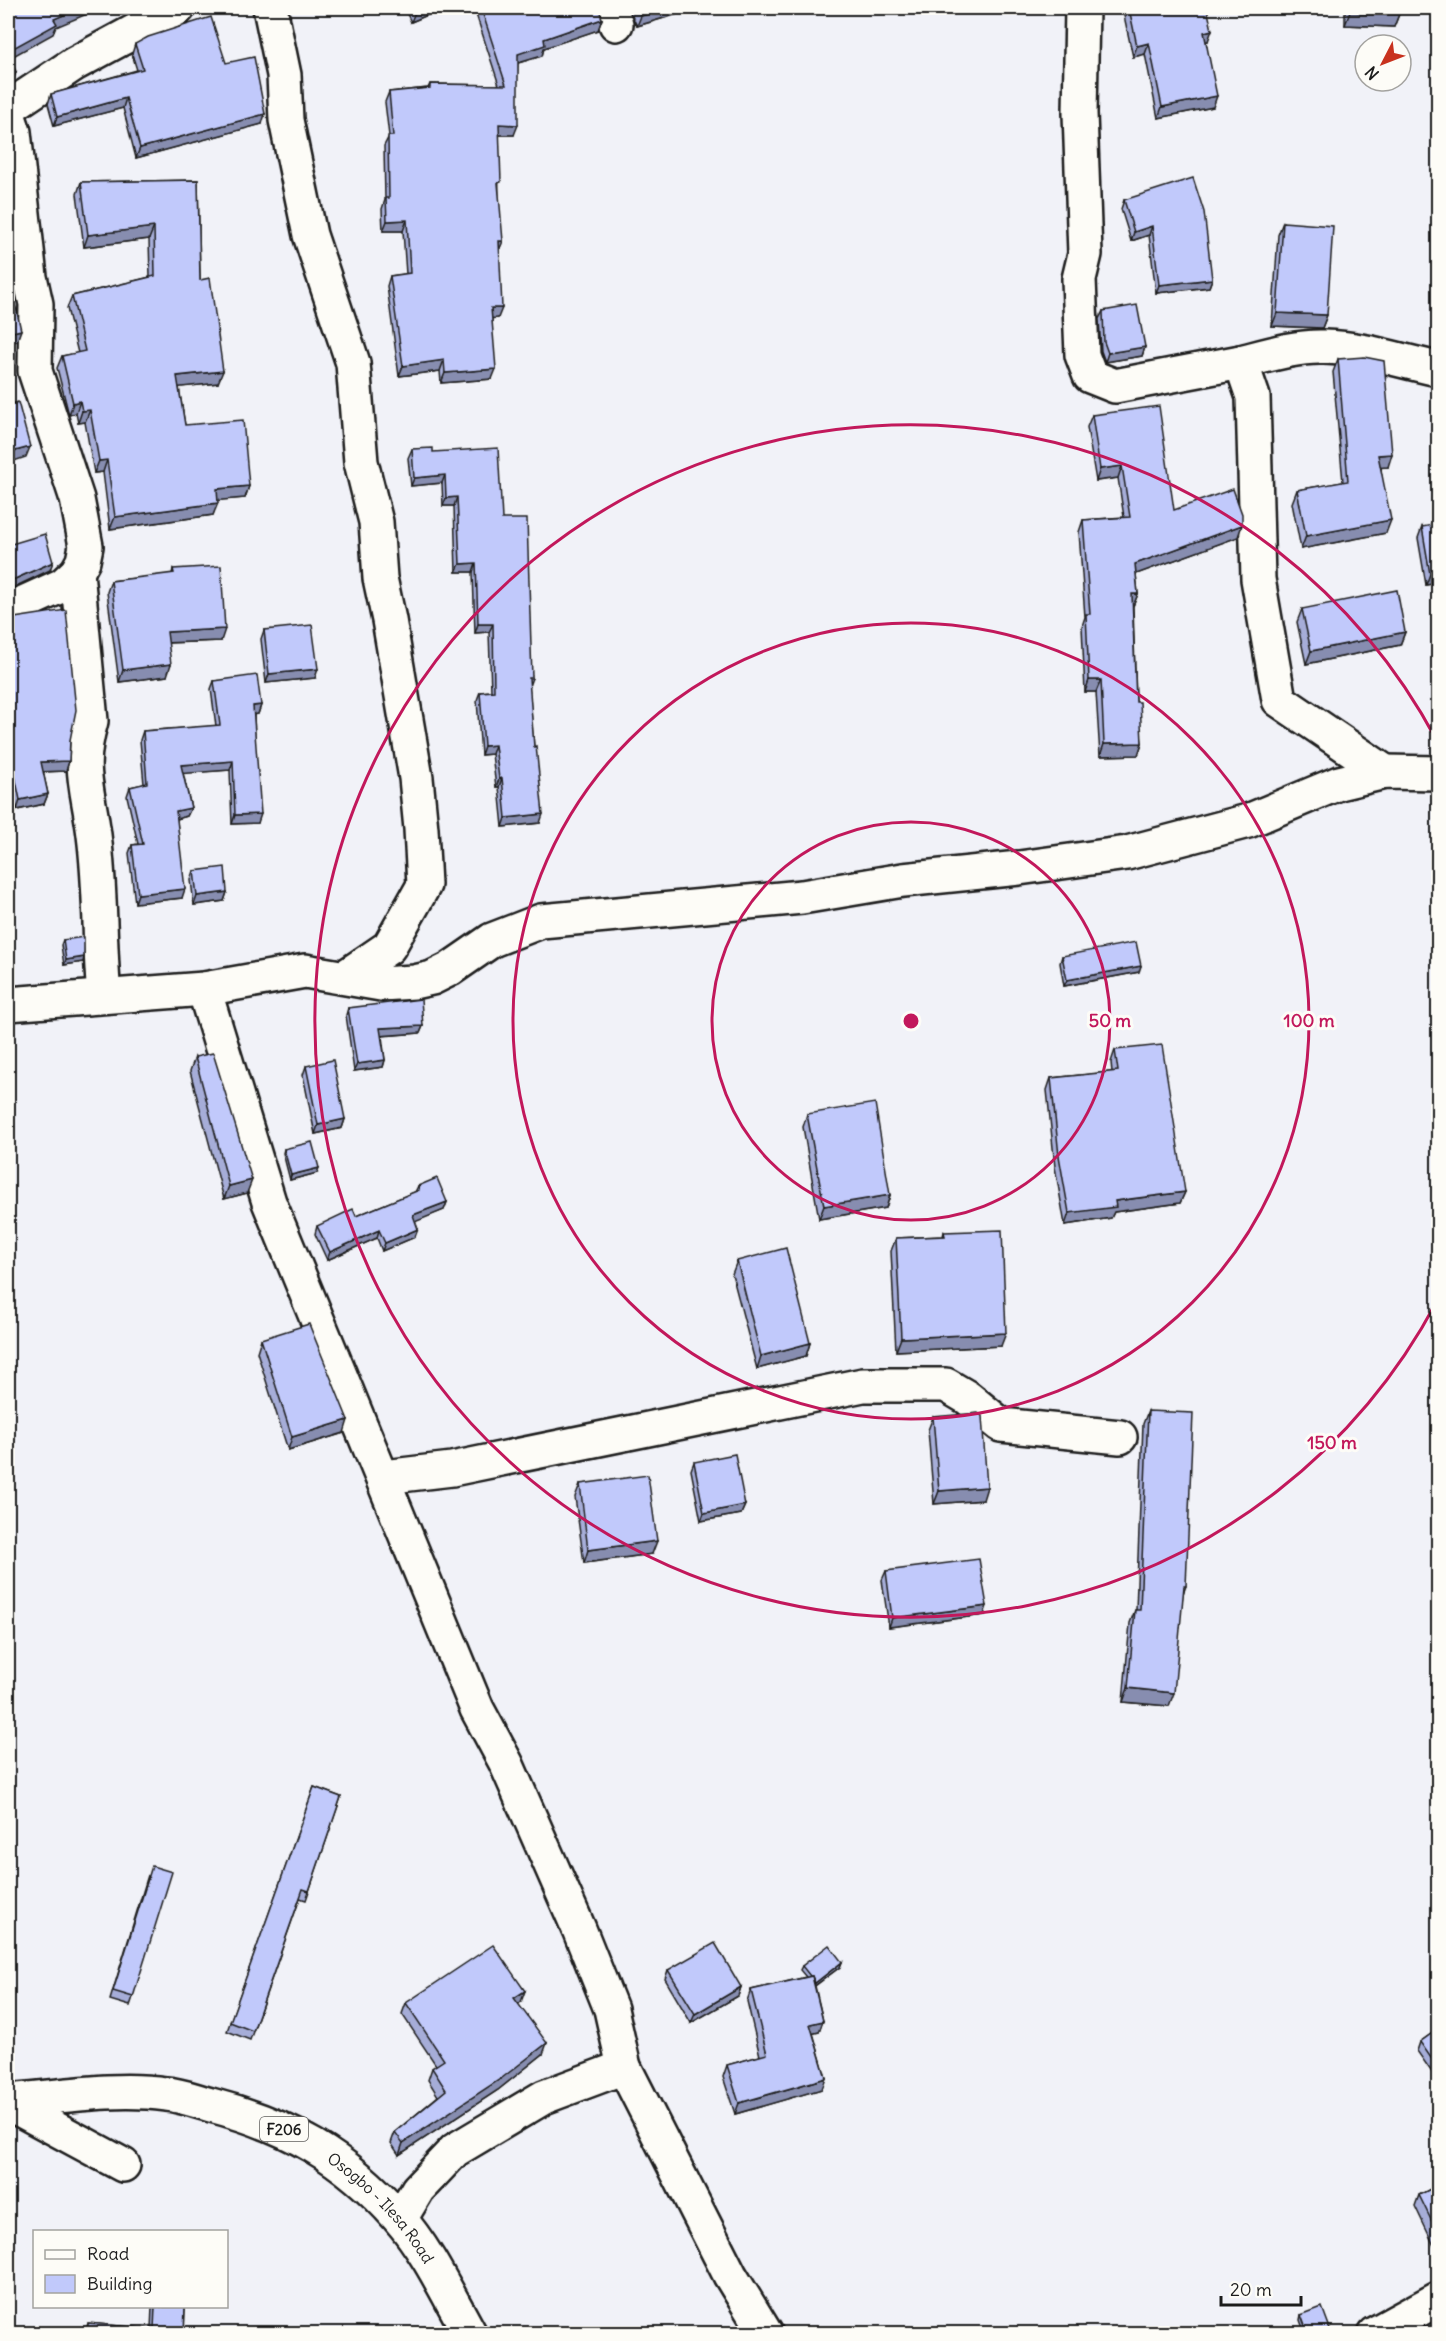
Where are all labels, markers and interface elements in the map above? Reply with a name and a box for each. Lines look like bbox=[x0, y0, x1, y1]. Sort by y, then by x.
north arrow bbox=[1353, 33, 1413, 93]
text: N bbox=[1361, 62, 1383, 84]
text: 50 m bbox=[1089, 1009, 1131, 1032]
text: 100 m bbox=[1284, 1009, 1335, 1032]
centre of rings bbox=[901, 1011, 921, 1031]
text: 150 m bbox=[1307, 1431, 1357, 1454]
road number: F206 bbox=[260, 2117, 308, 2141]
street label: Osogbo - Ilesa Road bbox=[324, 2148, 438, 2267]
legend bbox=[33, 2230, 228, 2308]
text: Road bbox=[87, 2242, 130, 2265]
scale bar bbox=[1221, 2269, 1300, 2307]
text: Building bbox=[87, 2272, 152, 2295]
text: 20 m bbox=[1230, 2278, 1272, 2301]

